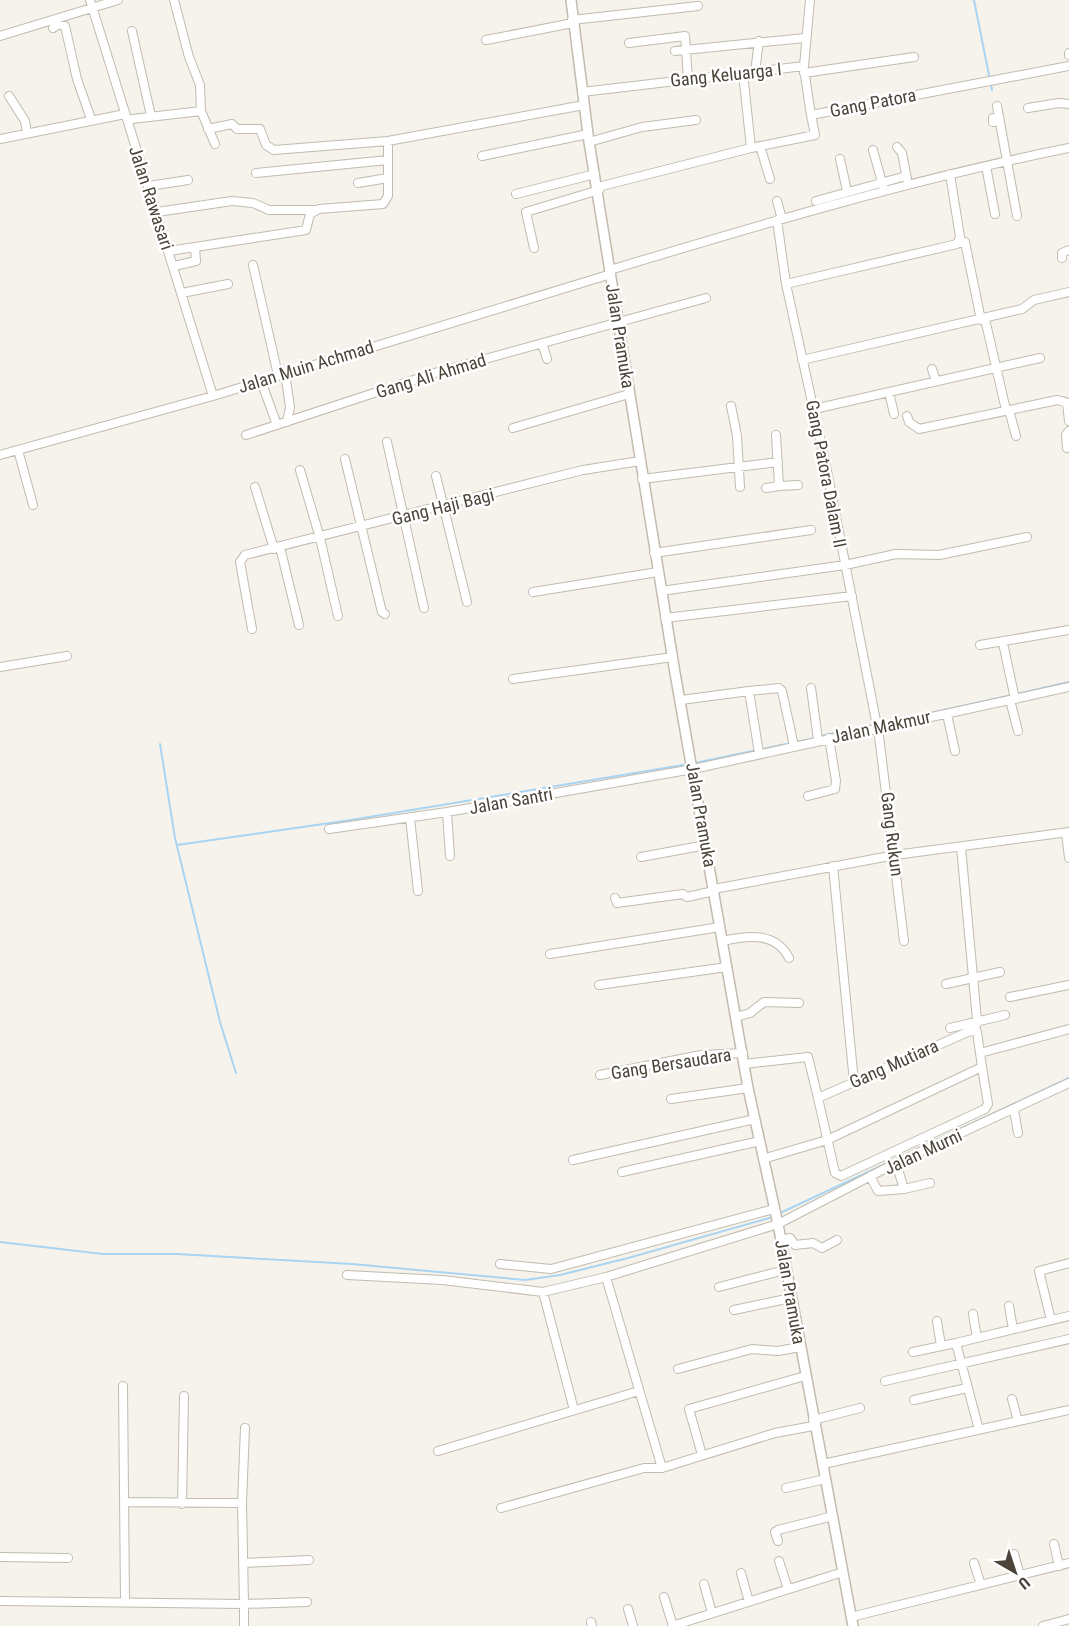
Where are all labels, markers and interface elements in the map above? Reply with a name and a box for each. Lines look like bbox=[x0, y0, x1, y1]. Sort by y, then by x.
street label: Gang Keluarga I bbox=[669, 58, 783, 91]
street label: Gang Patora bbox=[828, 84, 918, 121]
street label: Jalan Rawasari bbox=[125, 143, 178, 252]
street label: Jalan Pramuka bbox=[602, 282, 639, 390]
street label: Jalan Muin Achmad bbox=[236, 336, 376, 397]
street label: Gang Ali Ahmad bbox=[373, 349, 488, 402]
street label: Gang Patora Dalam II bbox=[802, 398, 851, 549]
street label: Gang Haji Bagi bbox=[390, 484, 496, 529]
street label: Jalan Makmur bbox=[829, 706, 933, 747]
street label: Jalan Pramuka bbox=[682, 761, 721, 869]
street label: Jalan Santri bbox=[467, 783, 554, 818]
street label: Gang Rukun bbox=[877, 791, 908, 877]
street label: Gang Mutiara bbox=[846, 1035, 942, 1092]
street label: Gang Bersaudara bbox=[609, 1044, 733, 1083]
street label: Jalan Murni bbox=[880, 1124, 965, 1179]
street label: Jalan Pramuka bbox=[771, 1238, 810, 1346]
north arrow bbox=[985, 1542, 1045, 1602]
text: U bbox=[1015, 1573, 1034, 1594]

